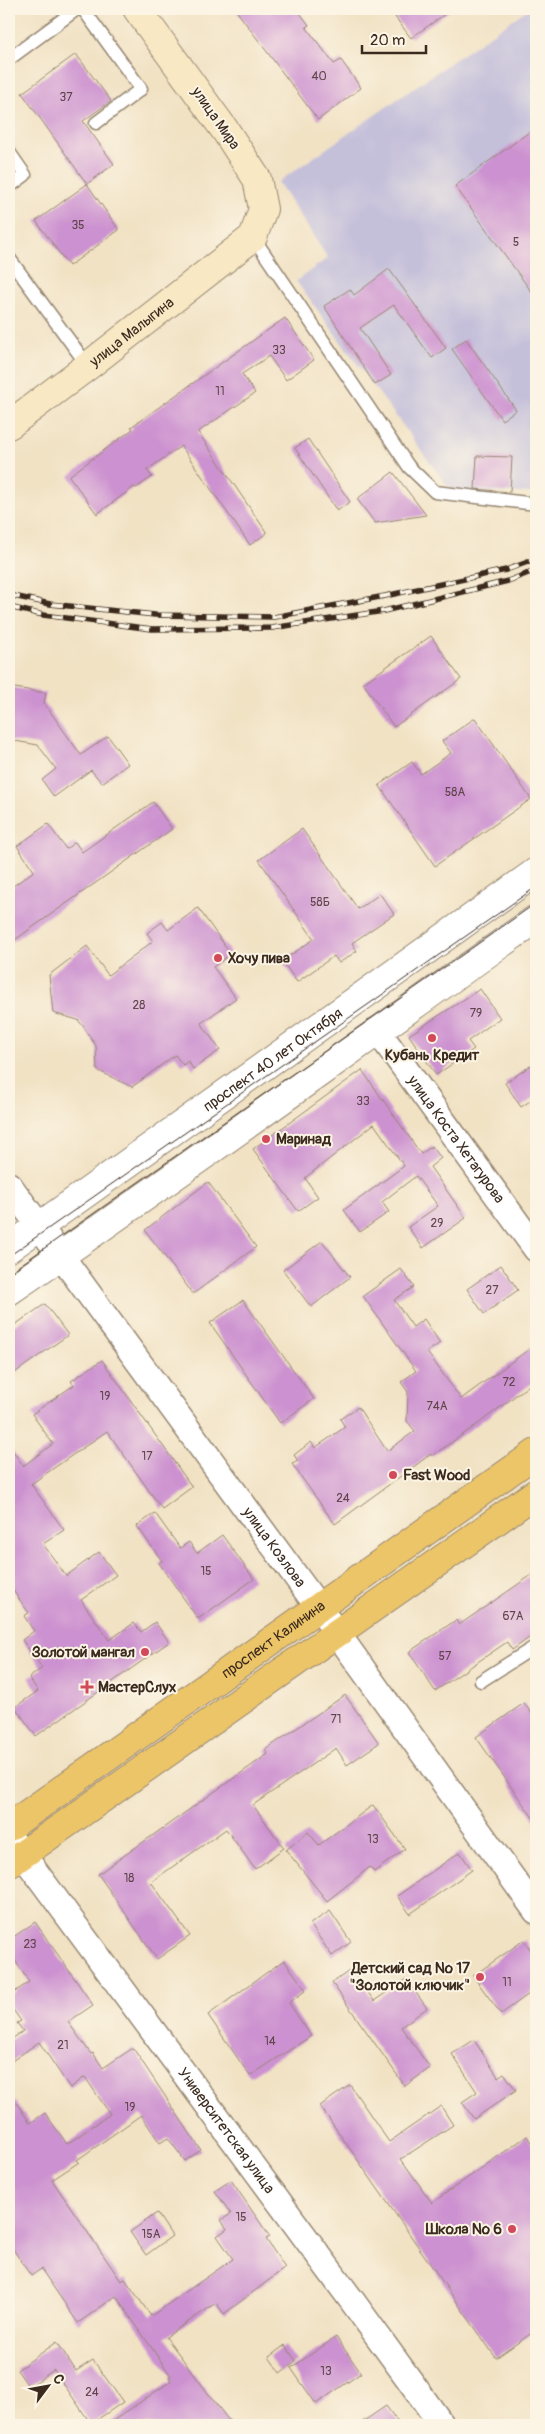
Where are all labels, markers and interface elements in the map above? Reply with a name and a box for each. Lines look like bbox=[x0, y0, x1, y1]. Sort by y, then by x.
scale bar bbox=[362, 22, 426, 54]
text: 20 m bbox=[370, 31, 405, 50]
house number: 40 bbox=[311, 69, 327, 84]
street label: улица Мира bbox=[187, 82, 244, 153]
house number: 37 bbox=[59, 90, 73, 105]
house number: 35 bbox=[71, 218, 85, 233]
house number: 5 bbox=[513, 235, 519, 250]
street label: улица Малыгина bbox=[85, 293, 178, 372]
house number: 33 bbox=[272, 343, 286, 358]
house number: 11 bbox=[215, 384, 225, 399]
house number: 58А bbox=[445, 785, 465, 800]
house number: 58Б bbox=[310, 895, 330, 910]
place label: Хочу пива bbox=[228, 949, 290, 968]
marker: Хочу пива bbox=[212, 952, 224, 964]
house number: 28 bbox=[133, 998, 145, 1013]
street label: проспект 40 лет Октября bbox=[200, 1004, 347, 1116]
house number: 79 bbox=[470, 1006, 482, 1021]
marker: Кубань Кредит bbox=[426, 1032, 438, 1044]
place label: Кубань Кредит bbox=[385, 1046, 480, 1065]
street label: улица Коста Хетагурова bbox=[403, 1071, 509, 1207]
house number: 33 bbox=[356, 1094, 370, 1109]
place label: Маринад bbox=[276, 1130, 332, 1149]
marker: Маринад bbox=[260, 1133, 272, 1145]
house number: 29 bbox=[431, 1216, 443, 1231]
house number: 27 bbox=[485, 1283, 499, 1298]
house number: 72 bbox=[502, 1375, 516, 1390]
house number: 19 bbox=[100, 1389, 110, 1404]
house number: 74А bbox=[426, 1399, 448, 1414]
house number: 17 bbox=[141, 1449, 153, 1464]
place label: Fast Wood bbox=[403, 1466, 470, 1485]
marker: Fast Wood bbox=[387, 1469, 399, 1481]
house number: 24 bbox=[336, 1491, 350, 1506]
street label: улица Козлова bbox=[238, 1503, 310, 1591]
house number: 15 bbox=[200, 1564, 212, 1579]
street label: проспект Калинина bbox=[218, 1597, 329, 1683]
house number: 67А bbox=[502, 1609, 524, 1624]
place label: Золотой мангал bbox=[32, 1643, 135, 1662]
marker: Золотой мангал bbox=[139, 1646, 151, 1658]
house number: 57 bbox=[439, 1649, 452, 1664]
place label: МастерСлух bbox=[98, 1678, 177, 1697]
marker: МастерСлух bbox=[80, 1680, 94, 1694]
house number: 71 bbox=[330, 1712, 342, 1727]
house number: 13 bbox=[367, 1832, 379, 1847]
house number: 18 bbox=[124, 1871, 134, 1886]
house number: 23 bbox=[23, 1937, 37, 1952]
place label: Детский сад № 17 "Золотой ключик" bbox=[349, 1959, 470, 1995]
marker: Детский сад № 17 "Золотой ключик" bbox=[474, 1971, 486, 1983]
house number: 11 bbox=[502, 1975, 512, 1990]
house number: 14 bbox=[264, 2034, 276, 2049]
house number: 21 bbox=[57, 2038, 69, 2053]
street label: Университетская улица bbox=[173, 2064, 279, 2198]
house number: 19 bbox=[125, 2100, 135, 2115]
house number: 15 bbox=[235, 2210, 247, 2225]
place label: Школа № 6 bbox=[425, 2220, 502, 2239]
marker: Школа № 6 bbox=[506, 2223, 518, 2235]
house number: 15А bbox=[142, 2227, 161, 2242]
north arrow bbox=[22, 2362, 72, 2412]
house number: 13 bbox=[320, 2364, 332, 2379]
text: С bbox=[49, 2371, 68, 2388]
house number: 24 bbox=[85, 2385, 99, 2400]

